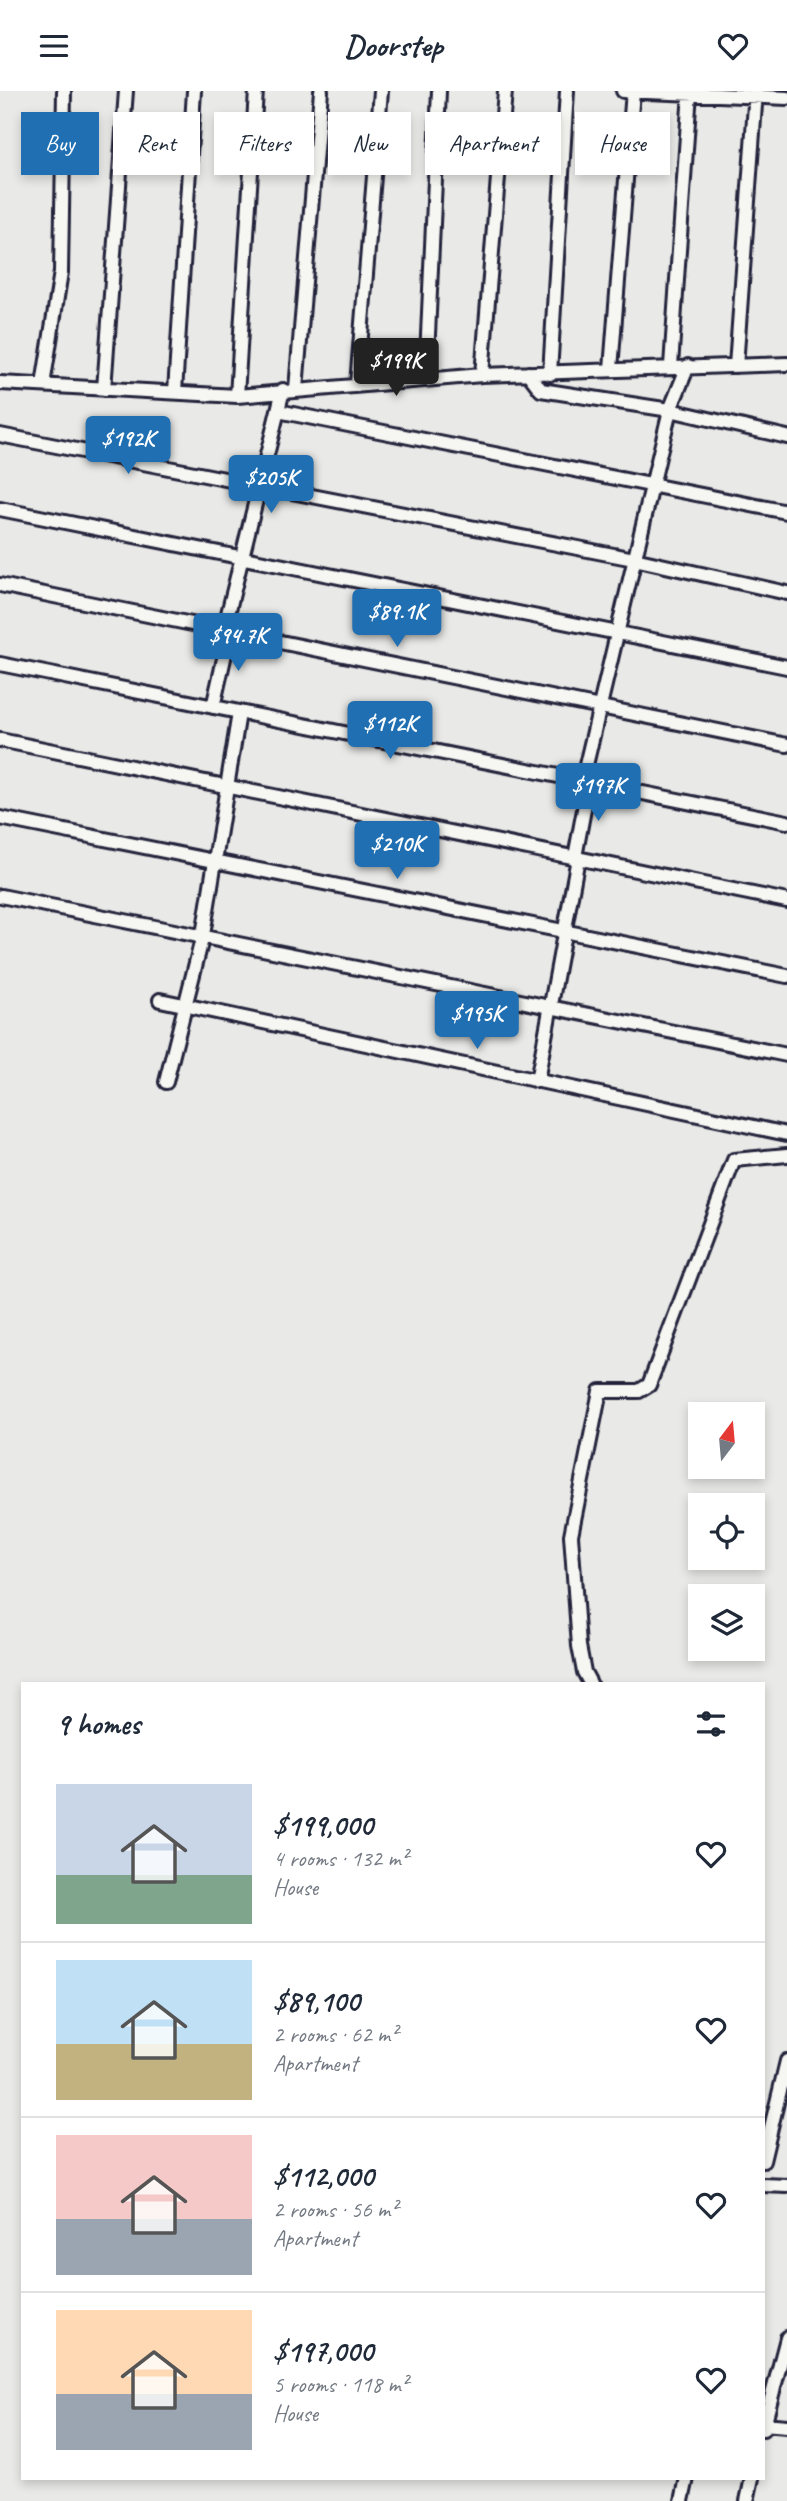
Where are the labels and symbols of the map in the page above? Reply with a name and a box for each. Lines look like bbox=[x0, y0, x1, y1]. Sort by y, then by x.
pin: $199K bbox=[347, 338, 445, 398]
pin: $192K bbox=[79, 417, 177, 476]
pin: $205K bbox=[222, 455, 320, 515]
pin: $89.1K bbox=[340, 589, 454, 649]
pin: $94.7K bbox=[181, 613, 295, 673]
pin: $112K bbox=[341, 701, 439, 761]
pin: $197K bbox=[549, 763, 647, 823]
pin: $210K bbox=[348, 821, 446, 881]
pin: $195K bbox=[428, 991, 526, 1051]
north arrow bbox=[688, 1402, 765, 1479]

